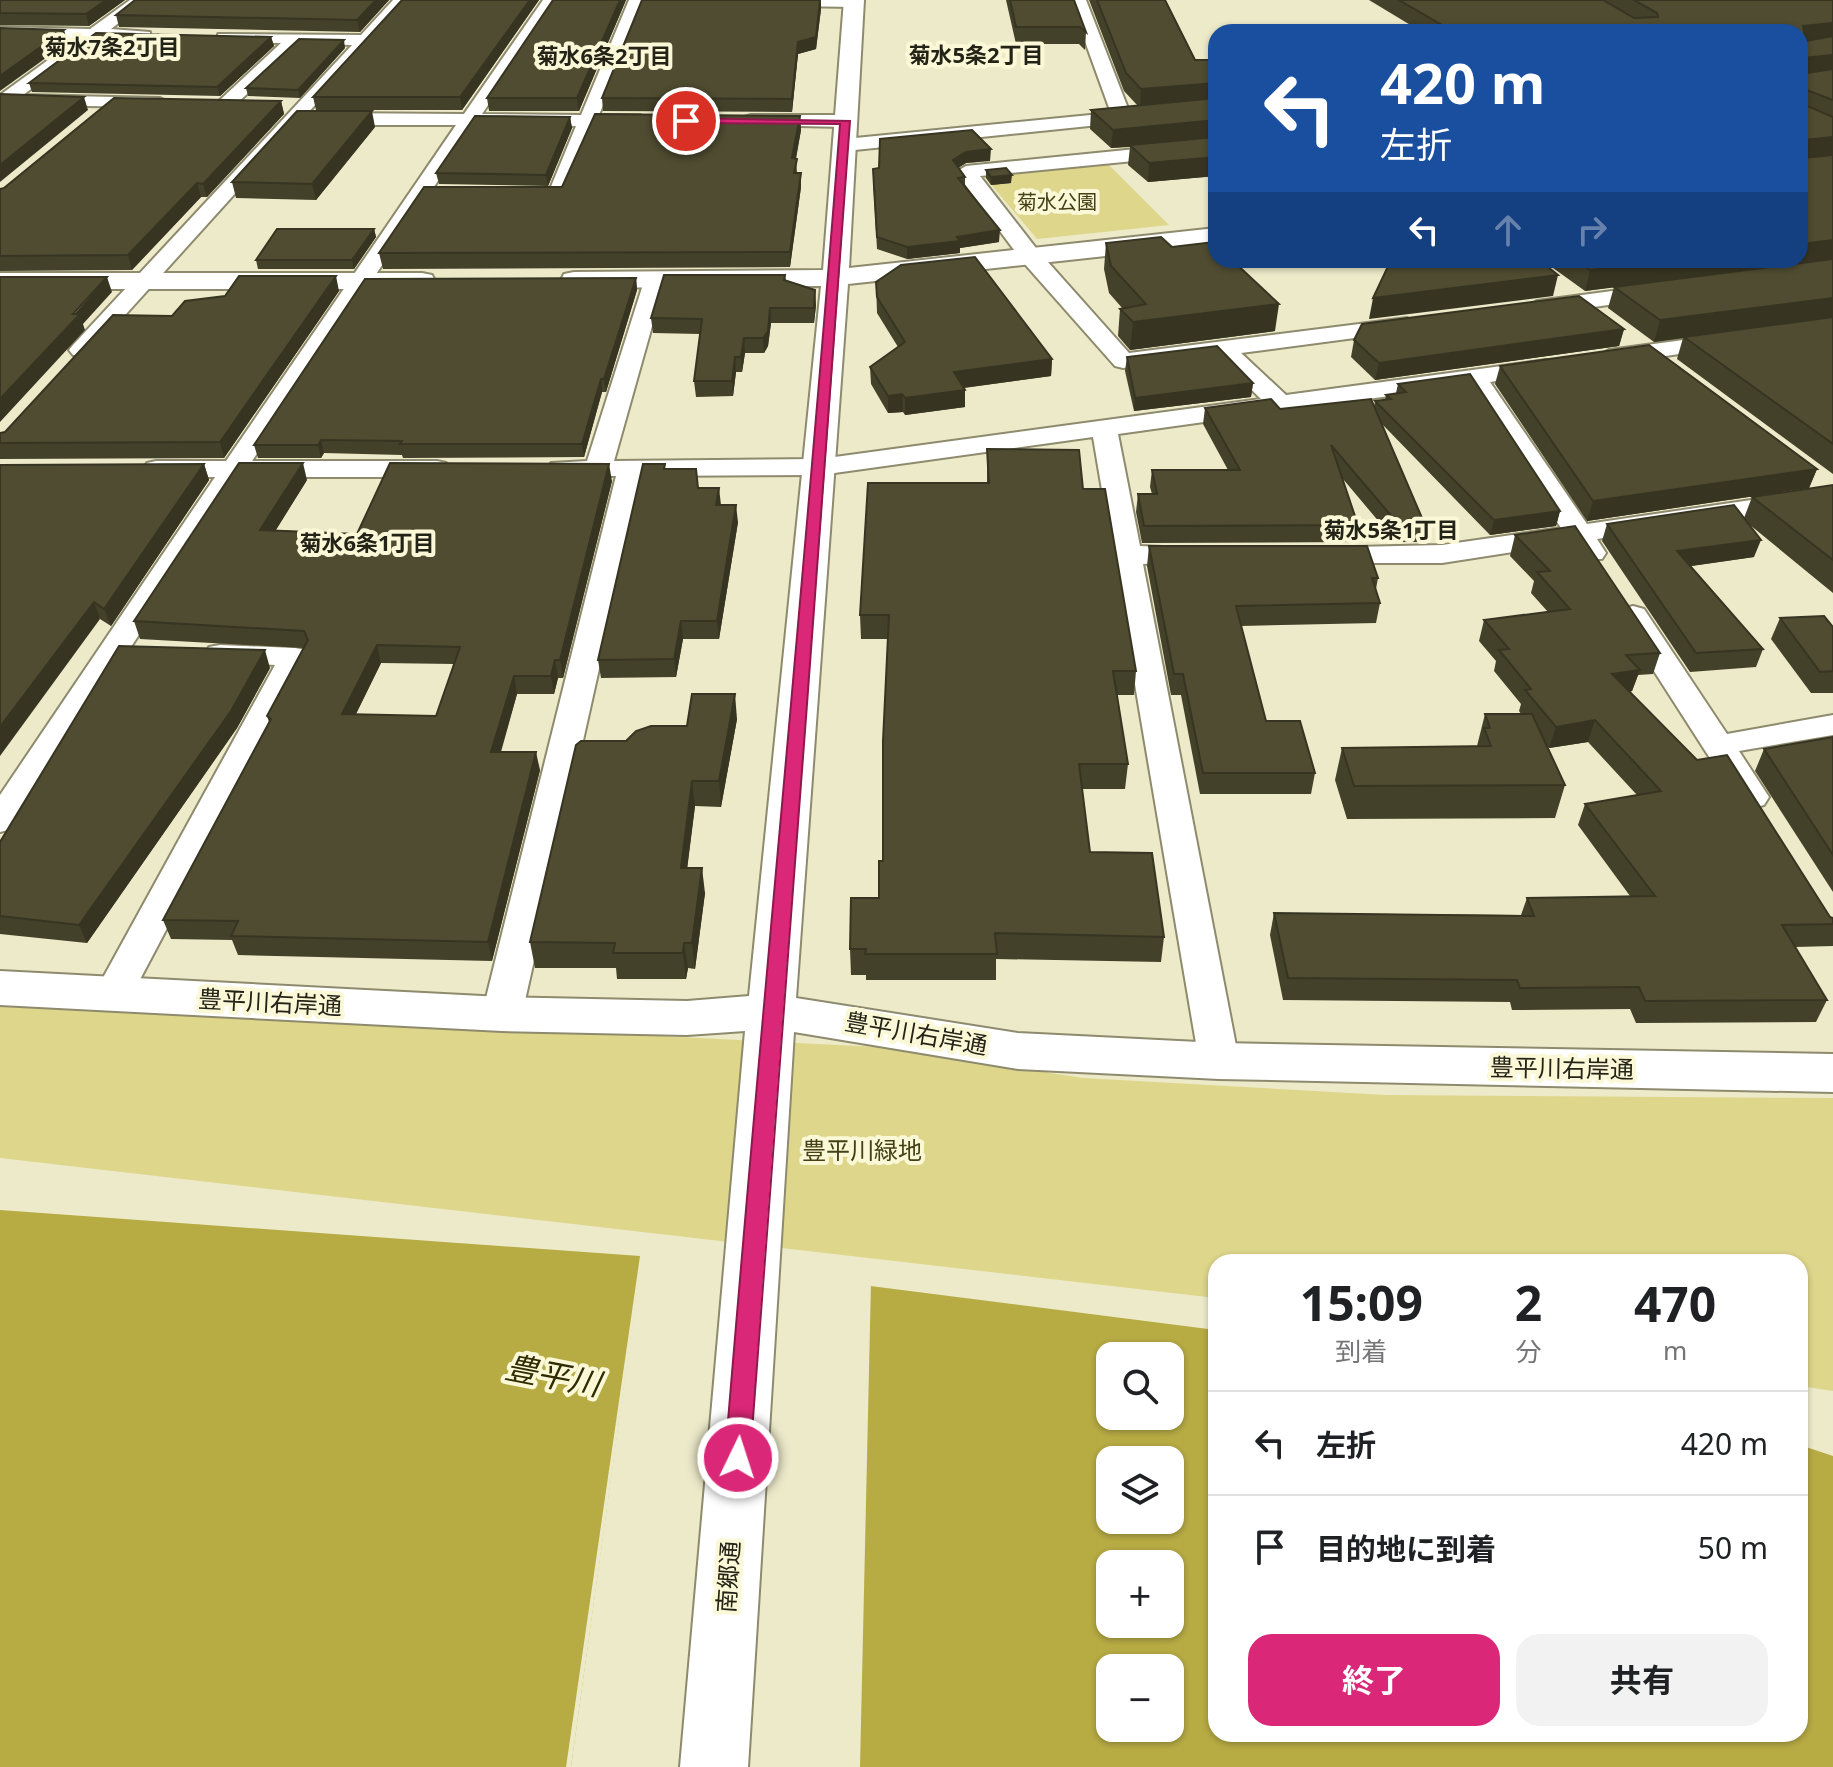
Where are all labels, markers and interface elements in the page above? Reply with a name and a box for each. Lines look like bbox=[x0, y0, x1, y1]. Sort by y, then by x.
district label: 菊水7条2丁目 bbox=[44, 31, 180, 61]
district label: 菊水5条2丁目 bbox=[908, 39, 1044, 69]
district label: 菊水6条2丁目 bbox=[536, 40, 672, 70]
text: 420 m bbox=[1380, 44, 1545, 120]
icon: left bbox=[1248, 56, 1352, 160]
pin bbox=[652, 87, 720, 155]
icon: arrive bbox=[664, 99, 708, 143]
text: 左折 bbox=[1380, 120, 1452, 169]
park label: 菊水公園 bbox=[1017, 188, 1097, 215]
icon: left bbox=[1402, 208, 1446, 252]
icon: ahead bbox=[1486, 208, 1530, 252]
icon: right bbox=[1570, 208, 1614, 252]
district label: 菊水5条1丁目 bbox=[1323, 514, 1459, 544]
district label: 菊水6条1丁目 bbox=[299, 527, 435, 557]
street label: 豊平川右岸通 bbox=[197, 981, 343, 1022]
street label: 豊平川右岸通 bbox=[842, 1004, 990, 1061]
street label: 豊平川右岸通 bbox=[1490, 1050, 1634, 1085]
park label: 豊平川緑地 bbox=[802, 1133, 922, 1166]
text: 15:09 bbox=[1300, 1270, 1423, 1335]
text: 2 bbox=[1515, 1270, 1542, 1335]
text: 470 bbox=[1634, 1271, 1716, 1336]
text: m bbox=[1663, 1332, 1687, 1368]
text: 到着 bbox=[1335, 1333, 1387, 1369]
text: 分 bbox=[1515, 1333, 1541, 1369]
map controls bbox=[1096, 1342, 1184, 1742]
button: search bbox=[1096, 1342, 1184, 1430]
water label: 豊平川 bbox=[502, 1344, 607, 1405]
position arrow bbox=[696, 1416, 780, 1500]
icon: left bbox=[1248, 1421, 1292, 1465]
text: 420 m bbox=[1681, 1423, 1768, 1464]
text: 左折 bbox=[1316, 1424, 1376, 1465]
button: layers bbox=[1096, 1446, 1184, 1534]
icon: arrive bbox=[1248, 1525, 1292, 1569]
text: 50 m bbox=[1698, 1527, 1768, 1568]
text: 目的地に到着 bbox=[1316, 1528, 1496, 1569]
street label: 南郷通 bbox=[709, 1540, 746, 1614]
button: + bbox=[1096, 1550, 1184, 1638]
button: 終了 bbox=[1248, 1634, 1500, 1726]
button: 共有 bbox=[1516, 1634, 1768, 1726]
button: − bbox=[1096, 1654, 1184, 1742]

